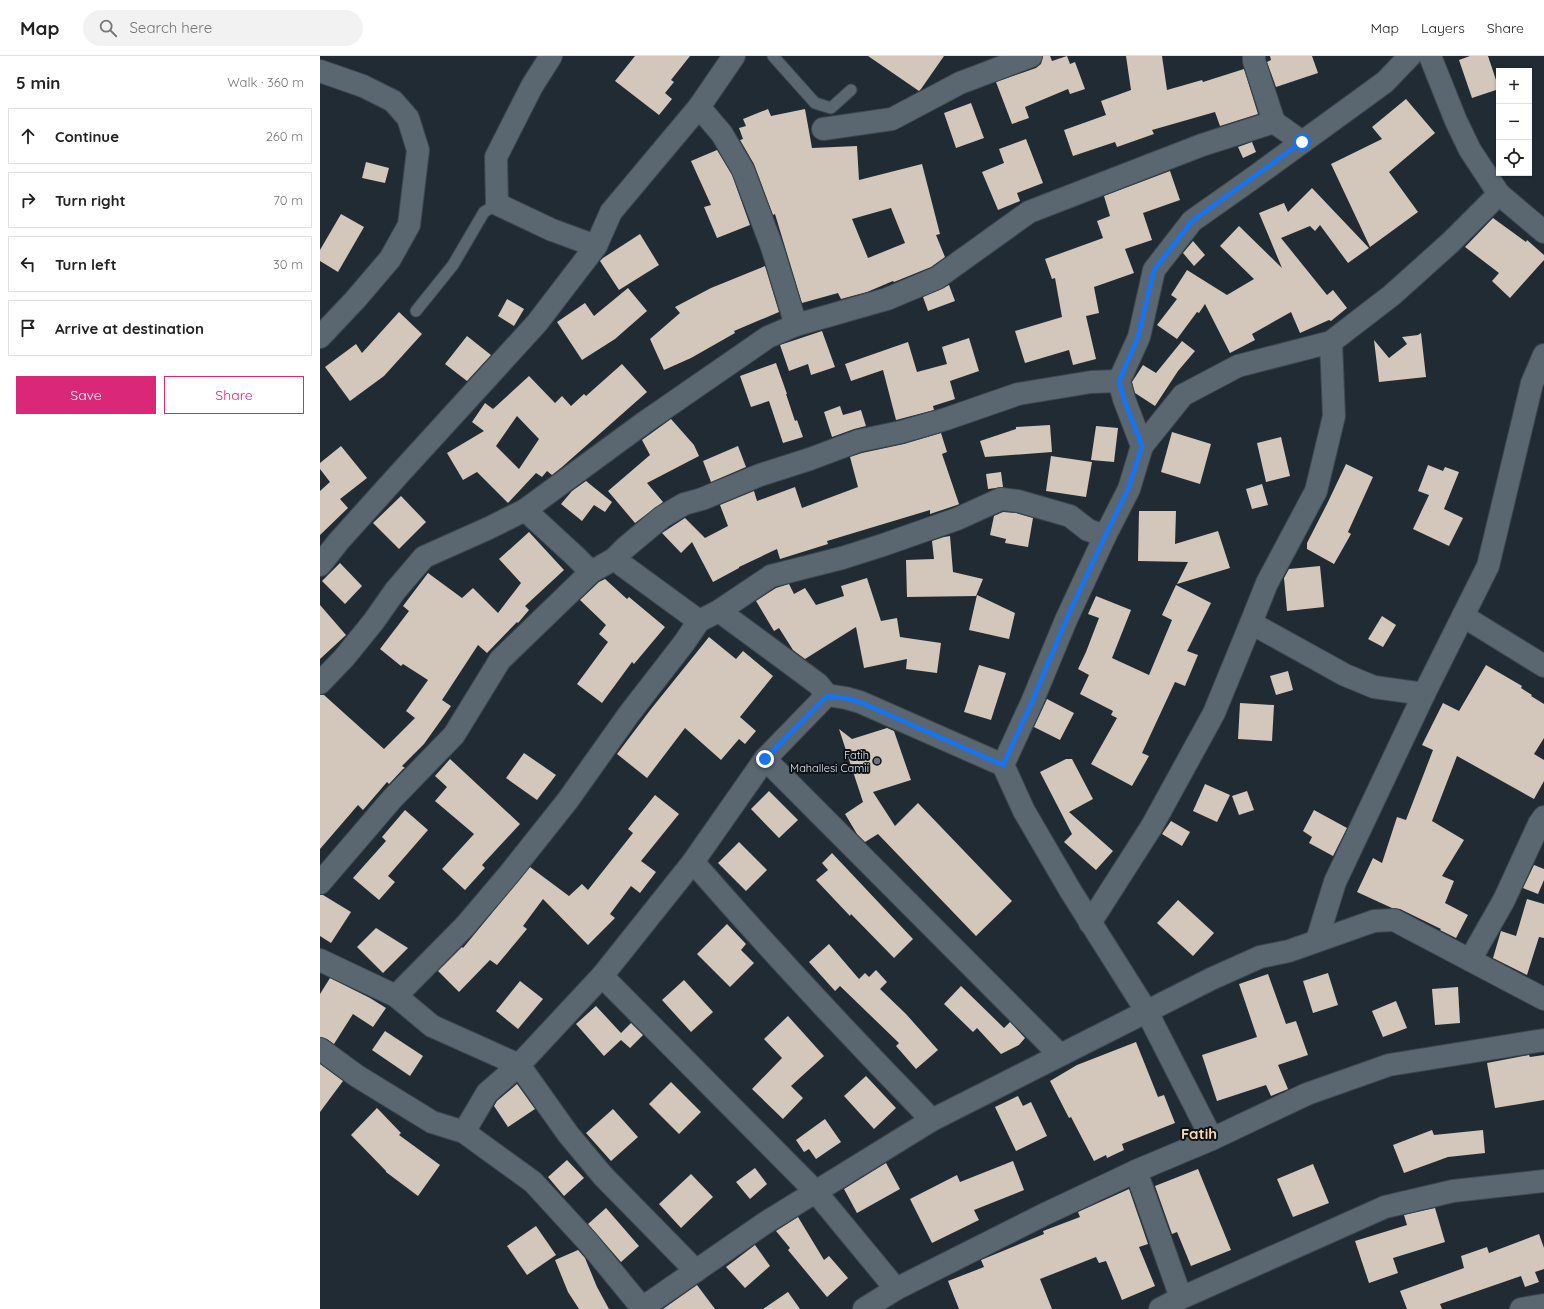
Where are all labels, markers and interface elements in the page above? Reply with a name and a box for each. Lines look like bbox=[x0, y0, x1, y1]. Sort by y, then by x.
search box bbox=[83, 10, 363, 46]
text: Map bbox=[20, 16, 59, 40]
icon: search bbox=[97, 17, 119, 39]
text: Search here bbox=[129, 18, 212, 37]
text: Map bbox=[1370, 19, 1399, 37]
text: Layers bbox=[1421, 19, 1465, 37]
text: Share bbox=[1487, 19, 1524, 37]
map controls bbox=[1496, 68, 1532, 176]
button: + bbox=[1496, 68, 1532, 104]
text: 5 min bbox=[16, 72, 60, 93]
text: Walk · 360 m bbox=[227, 74, 304, 90]
button: − bbox=[1496, 104, 1532, 140]
icon: ahead bbox=[17, 125, 39, 147]
text: Continue bbox=[55, 127, 119, 146]
text: 260 m bbox=[266, 128, 303, 144]
route start bbox=[1293, 133, 1311, 151]
button: locate bbox=[1496, 140, 1532, 176]
icon: right bbox=[17, 189, 39, 211]
text: Turn right bbox=[55, 191, 126, 210]
text: 70 m bbox=[273, 192, 303, 208]
icon: left bbox=[17, 253, 39, 275]
text: Turn left bbox=[55, 255, 117, 274]
text: 30 m bbox=[273, 256, 303, 272]
icon: arrive bbox=[17, 317, 39, 339]
text: Arrive at destination bbox=[55, 319, 204, 338]
button: Save bbox=[16, 376, 156, 414]
button: Share bbox=[164, 376, 304, 414]
place label: Fatih Mahallesi Camii bbox=[790, 748, 869, 775]
route end bbox=[756, 750, 774, 768]
marker: Fatih Mahallesi Camii bbox=[872, 756, 882, 766]
district label: Fatih bbox=[1181, 1124, 1217, 1143]

